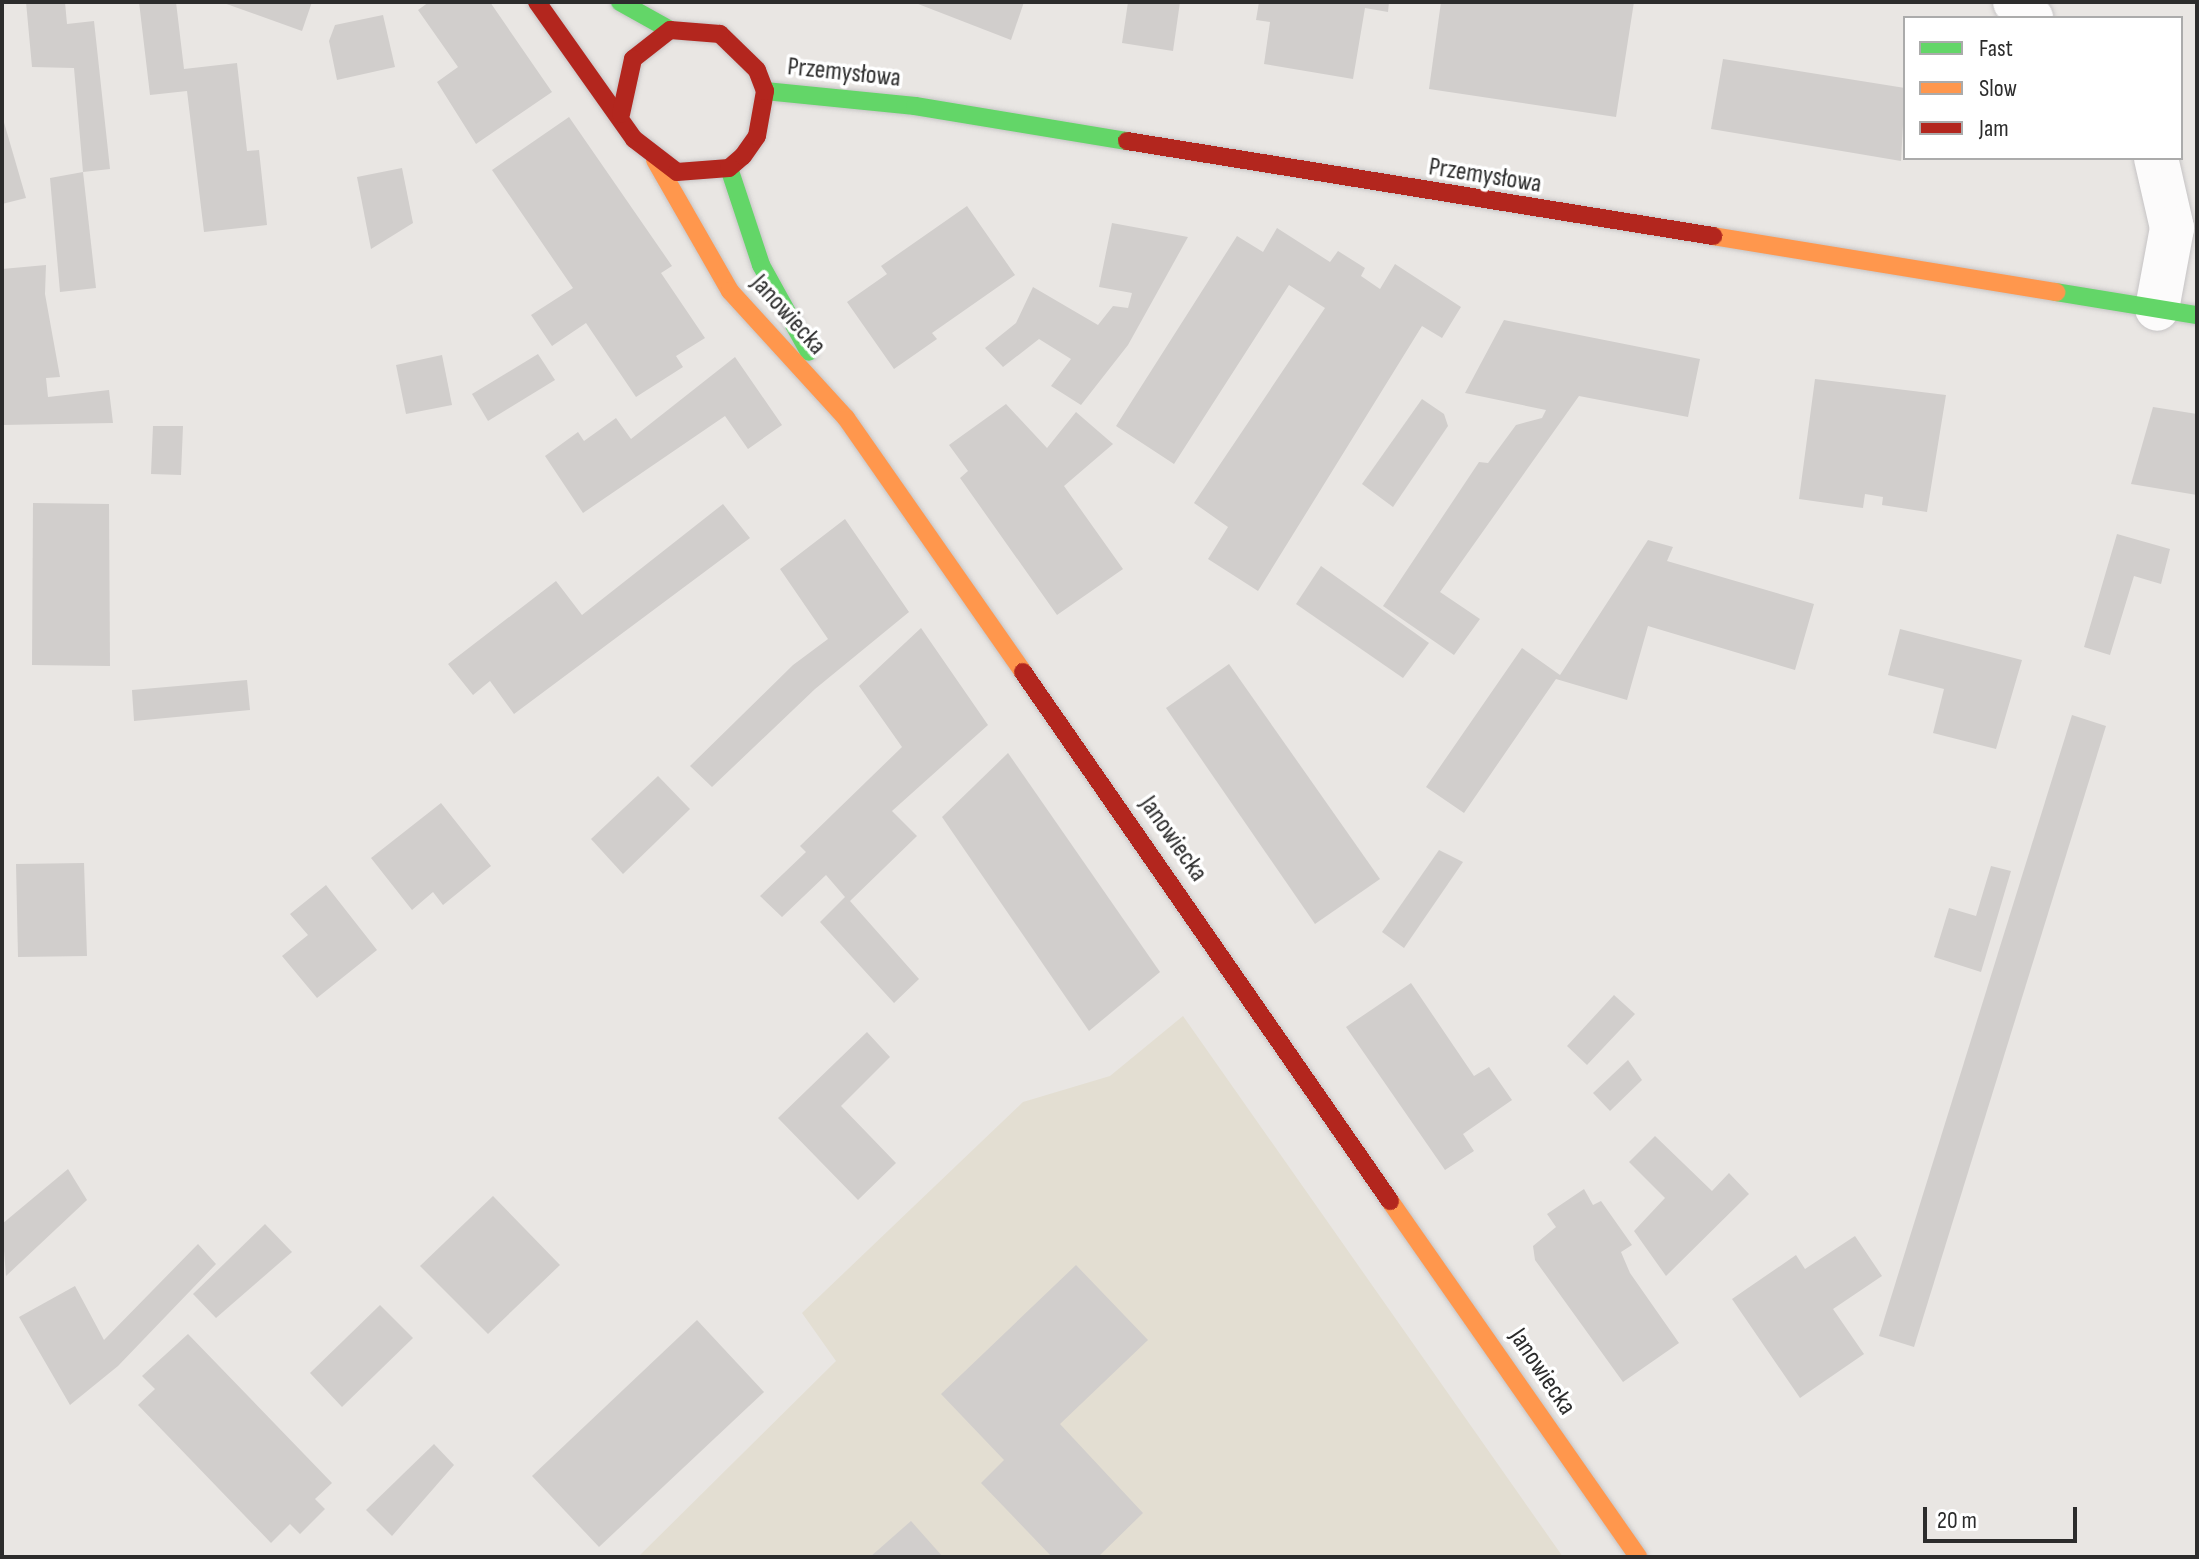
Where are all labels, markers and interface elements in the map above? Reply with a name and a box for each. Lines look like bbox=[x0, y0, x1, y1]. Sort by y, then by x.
legend bbox=[1903, 16, 2183, 160]
text: Fast bbox=[1979, 34, 2013, 63]
street label: Przemysłowa bbox=[786, 52, 902, 94]
text: Slow bbox=[1979, 74, 2017, 103]
text: Jam bbox=[1979, 114, 2009, 143]
street label: Przemysłowa bbox=[1426, 152, 1544, 200]
street label: Janowiecka bbox=[744, 268, 832, 362]
street label: Janowiecka bbox=[1132, 790, 1214, 888]
street label: Janowiecka bbox=[1502, 1323, 1582, 1421]
scale bar bbox=[1927, 1491, 2081, 1541]
text: 20 m bbox=[1937, 1506, 1977, 1535]

